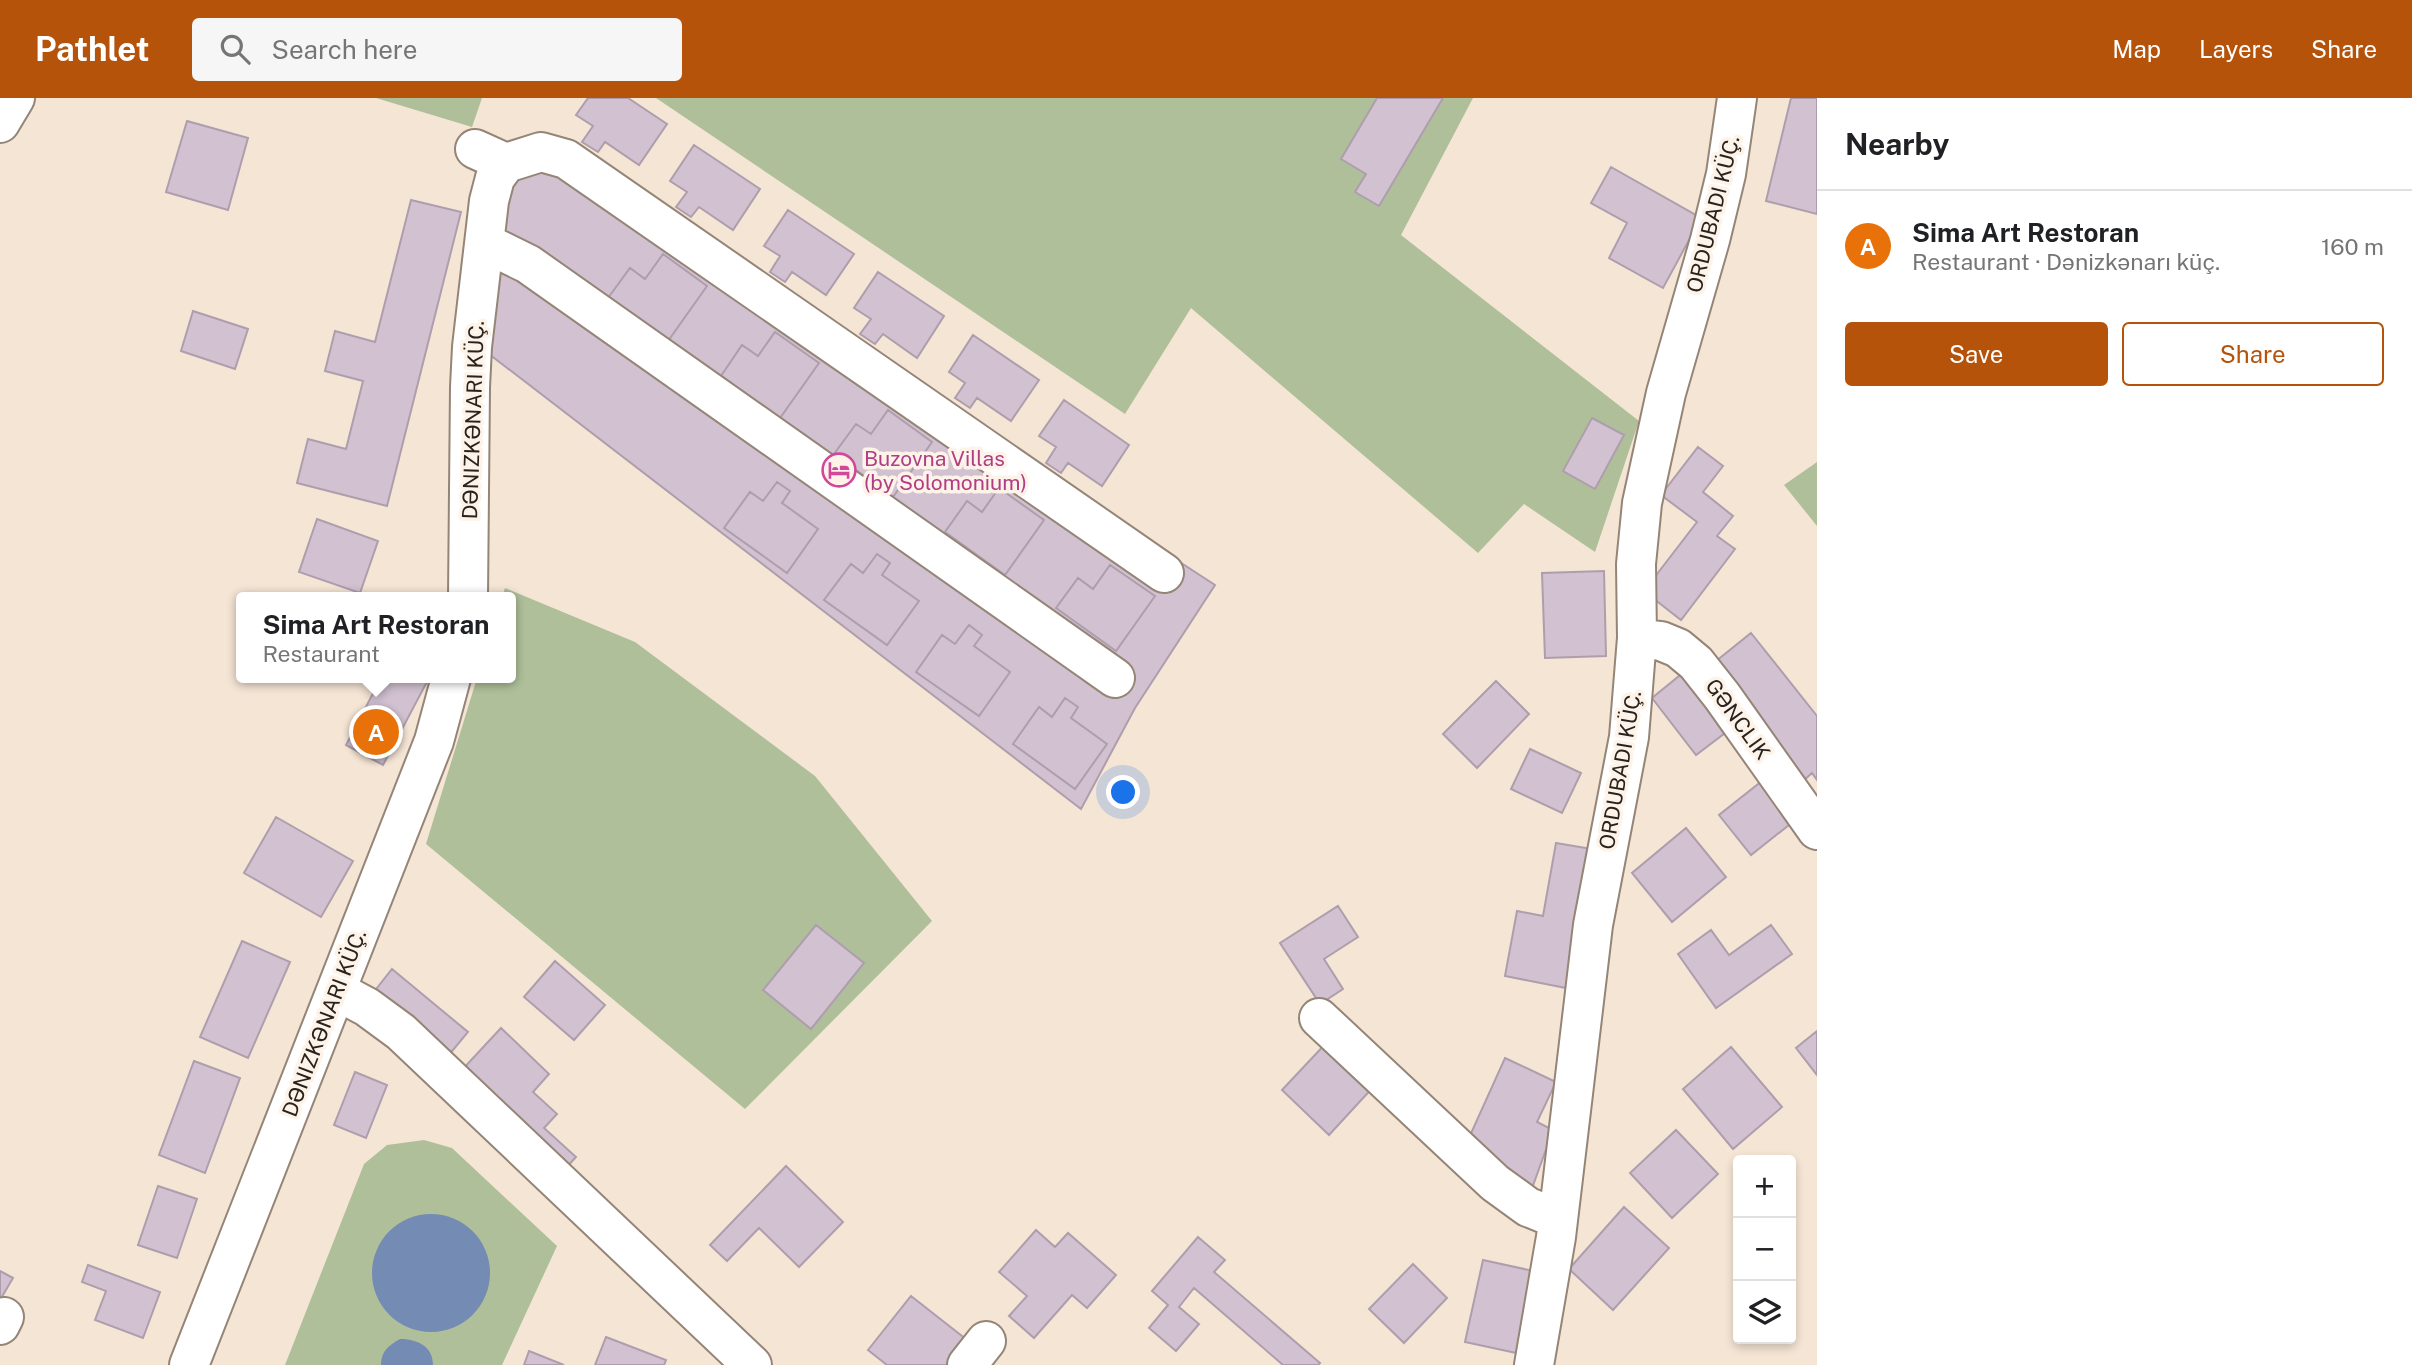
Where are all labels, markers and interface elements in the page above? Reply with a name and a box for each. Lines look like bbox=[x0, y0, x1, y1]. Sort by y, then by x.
search box bbox=[192, 18, 682, 81]
text: Pathlet bbox=[35, 30, 150, 68]
icon: search bbox=[216, 30, 254, 68]
text: Search here bbox=[272, 34, 418, 65]
text: Map bbox=[2112, 35, 2161, 63]
text: Layers bbox=[2199, 35, 2273, 63]
text: Share bbox=[2311, 35, 2377, 63]
text: Nearby bbox=[1845, 126, 1949, 162]
street label: ORDUBADI KÜÇ. bbox=[1681, 133, 1745, 295]
text: Sima Art Restoran bbox=[1912, 217, 2139, 248]
text: A bbox=[1860, 233, 1876, 260]
text: 160 m bbox=[2321, 233, 2384, 260]
text: Restaurant · Dənizkənarı küç. bbox=[1912, 248, 2220, 275]
street label: DƏNIZKƏNARI KÜÇ. bbox=[457, 320, 489, 520]
button: Save bbox=[1845, 322, 2108, 386]
button: Share bbox=[2122, 322, 2384, 386]
place label: Buzovna Villas (by Solomonium) bbox=[864, 446, 1027, 495]
hotel icon: Buzovna Villas (by Solomonium) bbox=[820, 451, 858, 489]
popup bbox=[236, 592, 516, 683]
text: Sima Art Restoran bbox=[262, 609, 490, 640]
text: Restaurant bbox=[262, 640, 380, 667]
street label: GƏNCLIK bbox=[1700, 674, 1776, 764]
street label: ORDUBADI KÜÇ. bbox=[1594, 689, 1646, 851]
pin: A bbox=[353, 706, 399, 758]
your location bbox=[1106, 775, 1140, 809]
street label: DƏNIZKƏNARI KÜÇ. bbox=[277, 926, 371, 1120]
map controls bbox=[1733, 1155, 1796, 1344]
button: + bbox=[1733, 1155, 1796, 1218]
button: − bbox=[1733, 1218, 1796, 1281]
button: layers bbox=[1733, 1281, 1796, 1344]

